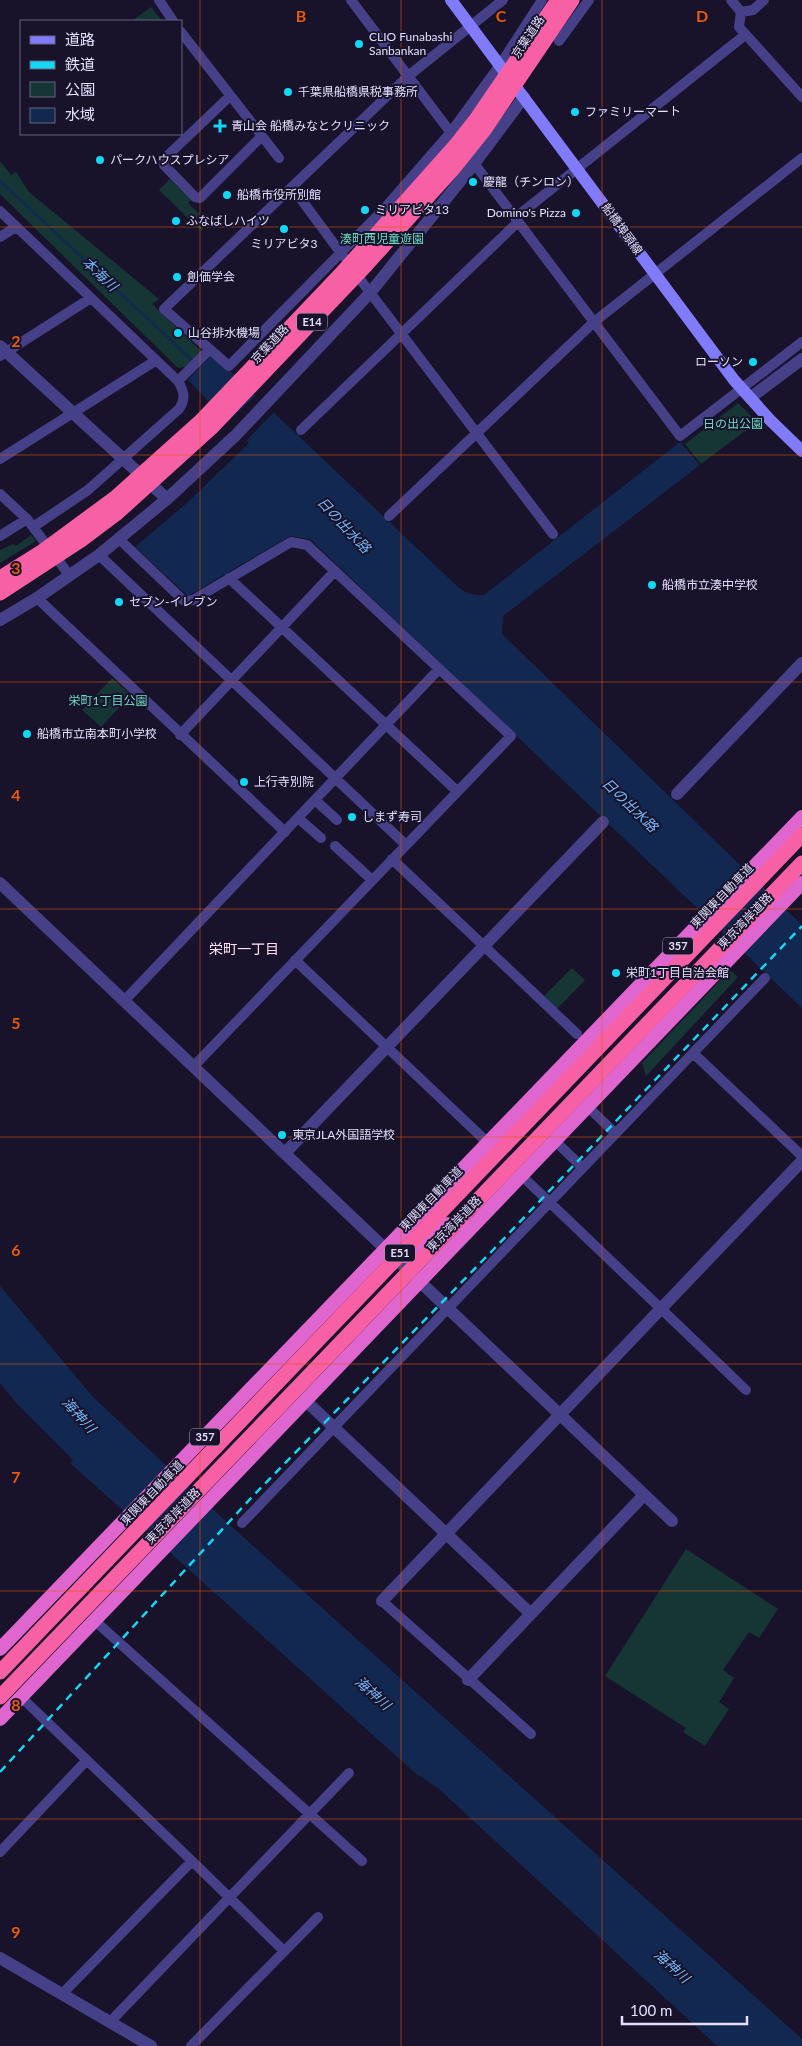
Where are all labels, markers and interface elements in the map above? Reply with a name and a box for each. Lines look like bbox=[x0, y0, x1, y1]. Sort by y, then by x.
text: B bbox=[296, 6, 306, 25]
text: C bbox=[496, 6, 507, 25]
text: D bbox=[696, 6, 708, 25]
street label: 京葉道路 bbox=[508, 13, 547, 61]
legend bbox=[20, 20, 182, 135]
place label: CLIO Funabashi Sanbankan bbox=[369, 29, 452, 58]
text: 道路 bbox=[65, 30, 95, 48]
marker: CLIO Funabashi Sanbankan bbox=[353, 38, 365, 50]
text: 鉄道 bbox=[65, 55, 95, 73]
text: 公園 bbox=[65, 80, 95, 98]
place label: 千葉県船橋県税事務所 bbox=[298, 84, 418, 99]
marker: 千葉県船橋県税事務所 bbox=[282, 86, 294, 98]
place label: ファミリーマート bbox=[585, 104, 681, 119]
text: 水域 bbox=[65, 105, 95, 123]
marker: ファミリーマート bbox=[569, 106, 581, 118]
place label: 青山会 船橋みなとクリニック bbox=[231, 118, 390, 133]
marker: 青山会 船橋みなとクリニック bbox=[213, 119, 227, 133]
place label: パークハウスプレシア bbox=[110, 152, 229, 167]
marker: パークハウスプレシア bbox=[94, 154, 106, 166]
place label: 慶龍（チンロン） bbox=[483, 174, 579, 189]
marker: 慶龍（チンロン） bbox=[467, 176, 479, 188]
place label: 船橋市役所別館 bbox=[237, 187, 321, 202]
marker: 船橋市役所別館 bbox=[221, 189, 233, 201]
street label: 船橋埠頭線 bbox=[599, 200, 646, 257]
place label: ミリアビタ13 bbox=[375, 202, 449, 217]
marker: ミリアビタ13 bbox=[359, 204, 371, 216]
place label: Domino's Pizza bbox=[487, 205, 566, 220]
marker: Domino's Pizza bbox=[570, 207, 582, 219]
place label: ふなばしハイツ bbox=[186, 213, 270, 228]
marker: ふなばしハイツ bbox=[170, 215, 182, 227]
marker: ミリアビタ3 bbox=[278, 223, 290, 235]
park label: 湊町西児童遊園 bbox=[340, 231, 424, 246]
place label: ミリアビタ3 bbox=[251, 236, 318, 251]
water label: 本海川 bbox=[79, 253, 123, 296]
place label: 創価学会 bbox=[187, 269, 235, 284]
marker: 創価学会 bbox=[171, 271, 183, 283]
road number: E14 bbox=[297, 314, 327, 331]
street label: 京葉道路 bbox=[248, 321, 291, 366]
place label: 山谷排水機場 bbox=[188, 325, 260, 340]
marker: 山谷排水機場 bbox=[172, 327, 184, 339]
text: 2 bbox=[11, 331, 21, 350]
place label: ローソン bbox=[695, 354, 743, 369]
marker: ローソン bbox=[747, 356, 759, 368]
park label: 日の出公園 bbox=[703, 416, 763, 431]
water label: 日の出水路 bbox=[314, 493, 375, 557]
text: 3 bbox=[11, 558, 21, 577]
place label: 船橋市立湊中学校 bbox=[662, 577, 758, 592]
marker: 船橋市立湊中学校 bbox=[646, 579, 658, 591]
place label: セブン-イレブン bbox=[129, 594, 217, 609]
marker: セブン-イレブン bbox=[113, 596, 125, 608]
park label: 栄町1丁目公園 bbox=[69, 693, 147, 708]
place label: 船橋市立南本町小学校 bbox=[37, 726, 157, 741]
marker: 船橋市立南本町小学校 bbox=[21, 728, 33, 740]
place label: 上行寺別院 bbox=[254, 774, 314, 789]
water label: 日の出水路 bbox=[599, 774, 662, 836]
marker: 上行寺別院 bbox=[238, 776, 250, 788]
text: 4 bbox=[11, 785, 21, 804]
place label: しまず寿司 bbox=[362, 809, 422, 824]
marker: しまず寿司 bbox=[346, 811, 358, 823]
street label: 東関東自動車道 bbox=[687, 860, 756, 931]
street label: 東京湾岸道路 bbox=[714, 890, 775, 952]
road number: 357 bbox=[663, 938, 693, 954]
district label: 栄町一丁目 bbox=[209, 940, 279, 957]
place label: 栄町1丁目自治会館 bbox=[626, 965, 729, 980]
marker: 栄町1丁目自治会館 bbox=[610, 967, 622, 979]
text: 5 bbox=[11, 1013, 21, 1032]
place label: 東京JLA外国語学校 bbox=[292, 1127, 395, 1142]
marker: 東京JLA外国語学校 bbox=[276, 1129, 288, 1141]
street label: 東関東自動車道 bbox=[396, 1163, 465, 1234]
street label: 東京湾岸道路 bbox=[423, 1193, 484, 1255]
text: 6 bbox=[11, 1240, 21, 1259]
road number: E51 bbox=[385, 1244, 415, 1262]
water label: 海神川 bbox=[59, 1393, 101, 1437]
road number: 357 bbox=[190, 1428, 220, 1445]
street label: 東関東自動車道 bbox=[117, 1457, 186, 1528]
text: 7 bbox=[11, 1467, 21, 1486]
street label: 東京湾岸道路 bbox=[142, 1485, 203, 1547]
water label: 海神川 bbox=[352, 1672, 396, 1714]
text: 8 bbox=[11, 1695, 21, 1714]
text: 9 bbox=[11, 1922, 21, 1941]
water label: 海神川 bbox=[651, 1945, 695, 1987]
scale bar bbox=[622, 1994, 747, 2026]
text: 100 m bbox=[630, 2001, 672, 2019]

